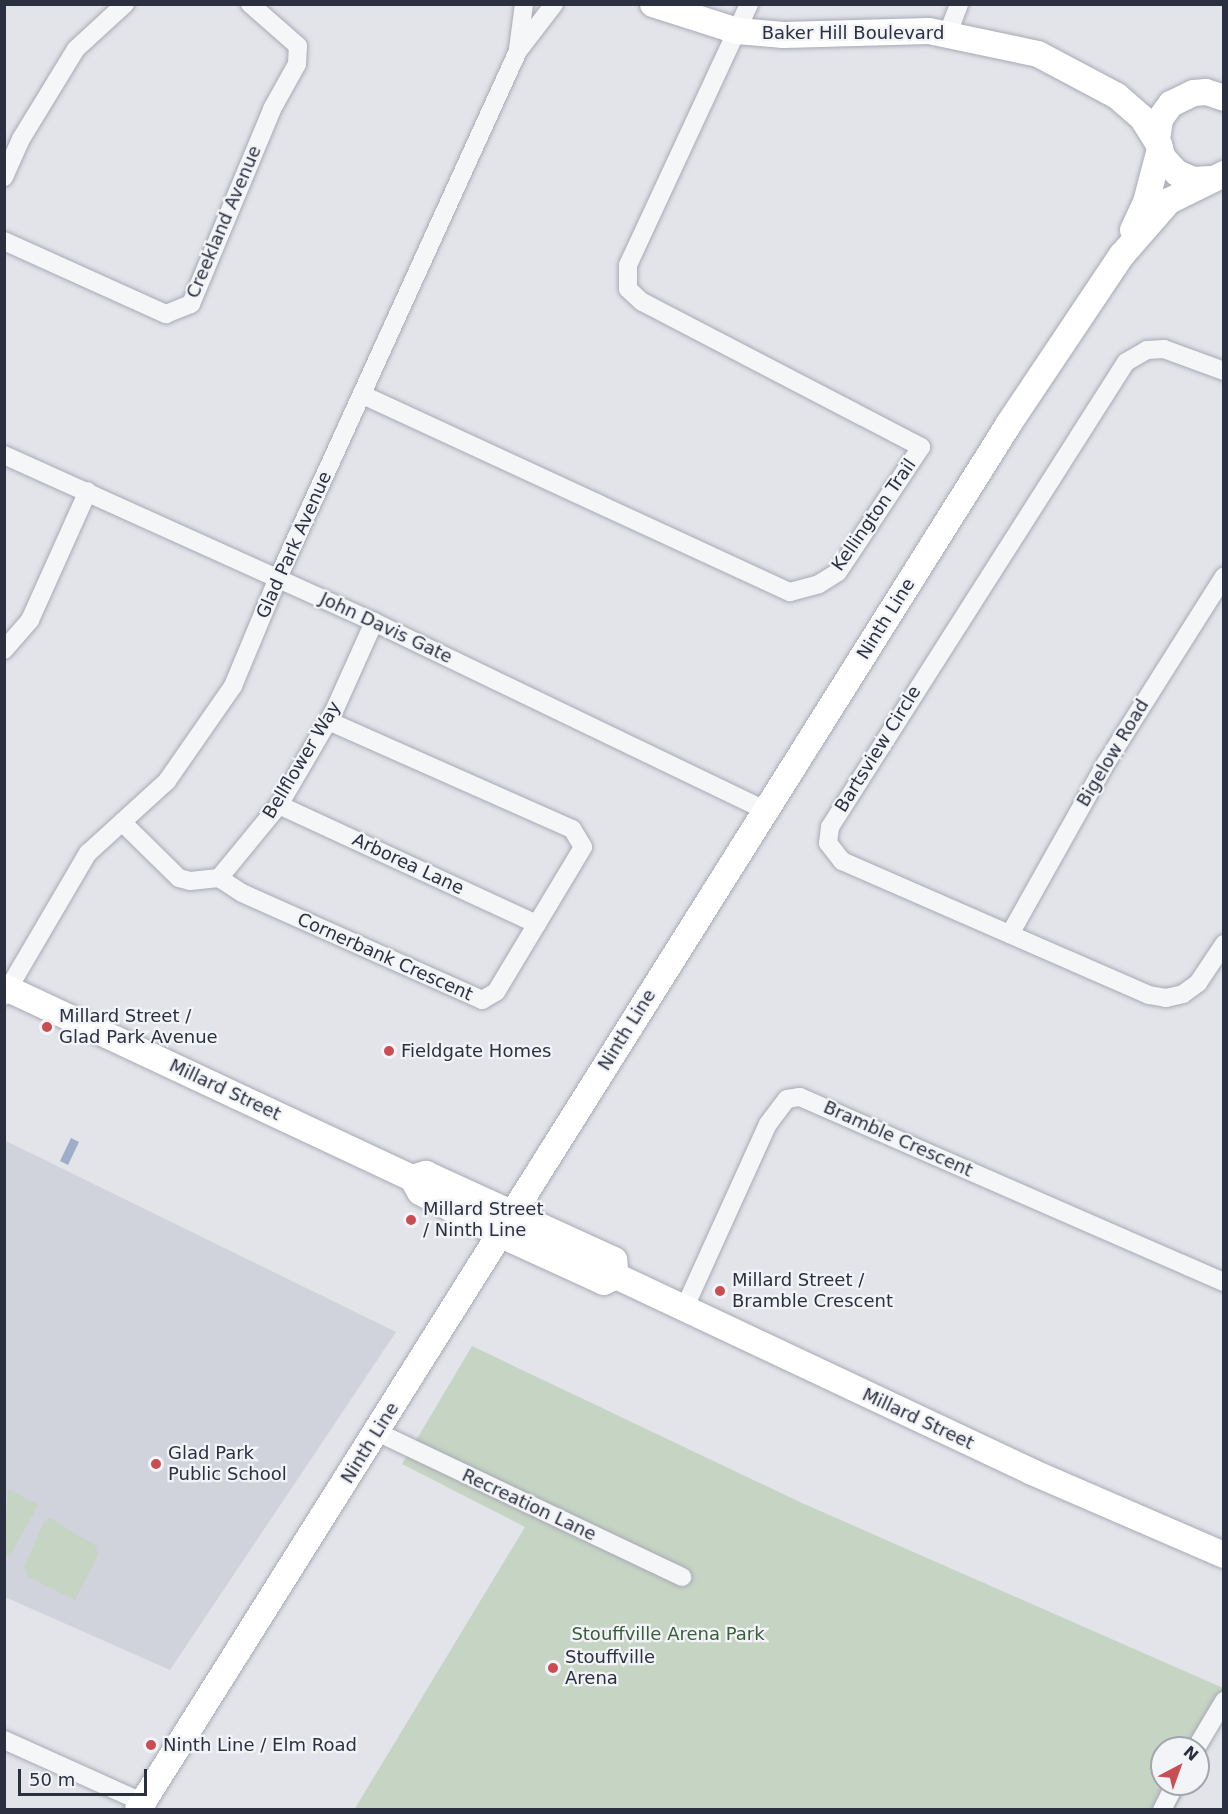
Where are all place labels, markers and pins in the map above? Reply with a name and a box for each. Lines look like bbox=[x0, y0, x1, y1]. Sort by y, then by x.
place label: Millard Street / Glad Park Avenue bbox=[59, 1006, 218, 1048]
marker: Millard Street / Glad Park Avenue bbox=[40, 1020, 54, 1034]
place label: Fieldgate Homes bbox=[401, 1040, 551, 1062]
marker: Fieldgate Homes bbox=[382, 1044, 396, 1058]
place label: Millard Street / Ninth Line bbox=[423, 1199, 543, 1242]
marker: Millard Street / Ninth Line bbox=[404, 1213, 418, 1227]
place label: Millard Street / Bramble Crescent bbox=[732, 1270, 893, 1312]
marker: Millard Street / Bramble Crescent bbox=[713, 1284, 727, 1298]
place label: Glad Park Public School bbox=[168, 1443, 287, 1486]
marker: Glad Park Public School bbox=[149, 1457, 163, 1471]
place label: Stouffville Arena bbox=[565, 1647, 655, 1690]
marker: Stouffville Arena bbox=[546, 1661, 560, 1675]
place label: Ninth Line / Elm Road bbox=[163, 1734, 357, 1756]
marker: Ninth Line / Elm Road bbox=[144, 1738, 158, 1752]

